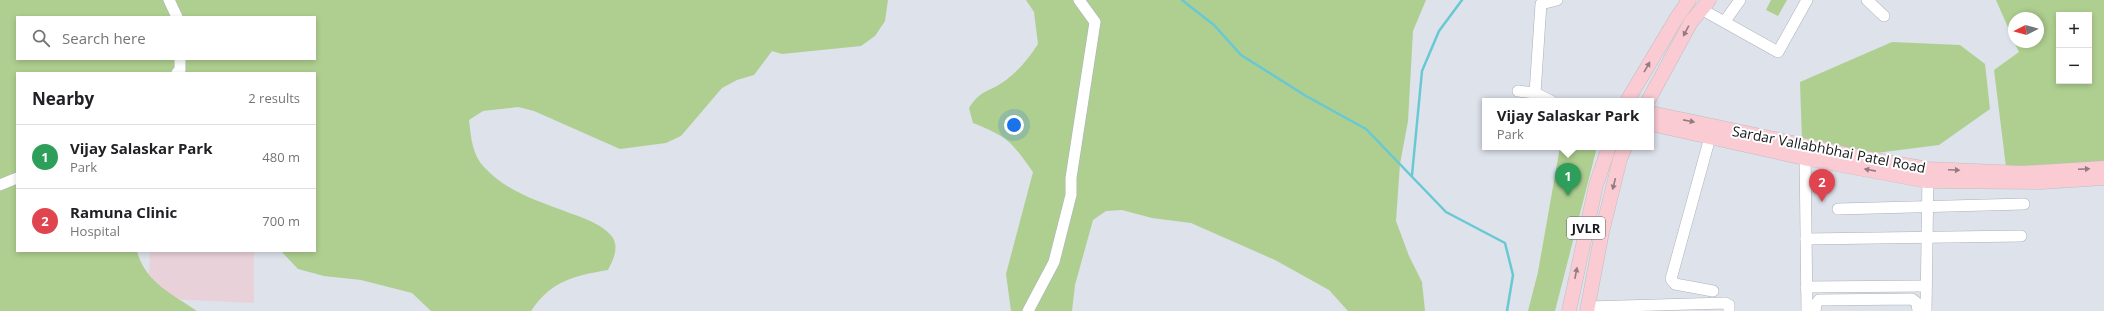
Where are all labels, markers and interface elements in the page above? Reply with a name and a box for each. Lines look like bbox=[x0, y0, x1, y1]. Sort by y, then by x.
north arrow bbox=[2008, 12, 2044, 48]
map controls bbox=[2056, 12, 2092, 84]
button: + bbox=[2056, 12, 2092, 48]
search box bbox=[16, 16, 316, 60]
one-way arrow bbox=[1682, 25, 1689, 37]
icon: search bbox=[30, 27, 52, 49]
text: Search here bbox=[62, 28, 146, 48]
button: − bbox=[2056, 48, 2092, 84]
one-way arrow bbox=[1643, 62, 1651, 72]
text: Nearby bbox=[32, 87, 94, 110]
text: 2 results bbox=[248, 89, 300, 107]
popup bbox=[1482, 98, 1654, 150]
text: Vijay Salaskar Park bbox=[1497, 105, 1639, 125]
your location bbox=[1004, 115, 1024, 135]
one-way arrow bbox=[1683, 118, 1695, 124]
street label: Sardar Vallabhbhai Patel Road bbox=[1731, 121, 1927, 177]
text: Park bbox=[1497, 125, 1524, 143]
text: Vijay Salaskar Park bbox=[70, 138, 212, 158]
text: 1 bbox=[41, 148, 49, 166]
text: 480 m bbox=[262, 148, 300, 166]
text: Park bbox=[70, 158, 97, 176]
pin: 1 bbox=[1555, 163, 1581, 196]
one-way arrow bbox=[2078, 166, 2090, 173]
one-way arrow bbox=[1864, 167, 1876, 173]
one-way arrow bbox=[1948, 167, 1961, 173]
pin: 2 bbox=[1809, 169, 1835, 202]
one-way arrow bbox=[1611, 178, 1617, 190]
text: Ramuna Clinic bbox=[70, 202, 177, 222]
text: 2 bbox=[41, 212, 49, 230]
text: 700 m bbox=[262, 212, 300, 230]
road number: JVLR bbox=[1567, 217, 1605, 239]
text: Hospital bbox=[70, 222, 120, 240]
one-way arrow bbox=[1574, 267, 1580, 279]

